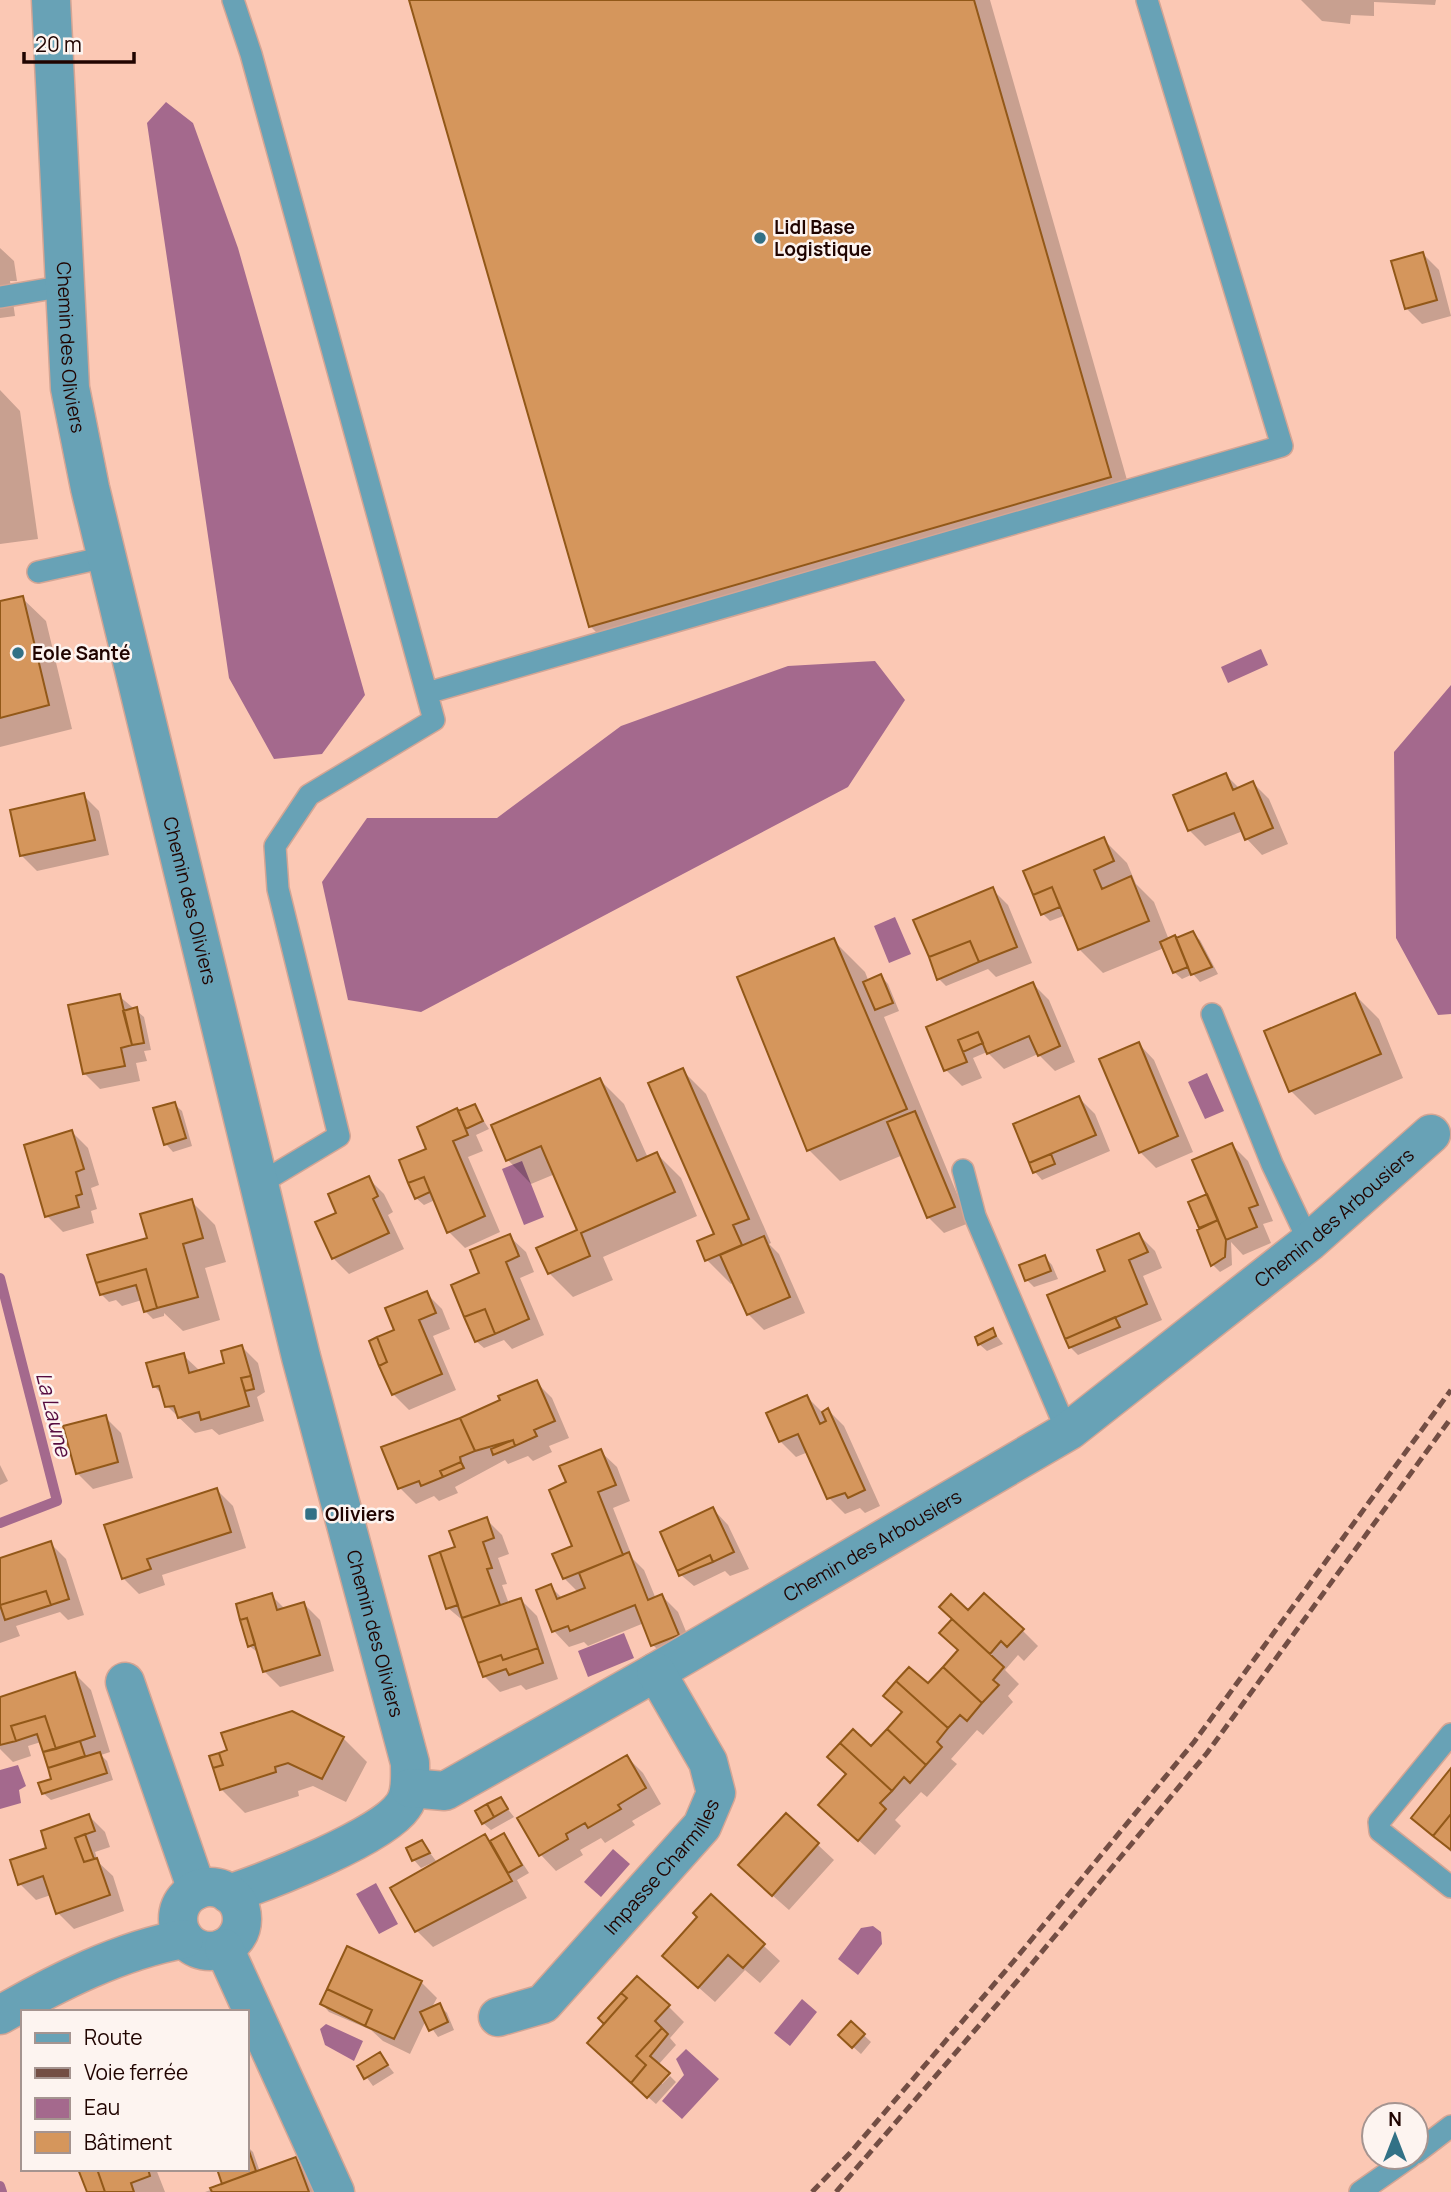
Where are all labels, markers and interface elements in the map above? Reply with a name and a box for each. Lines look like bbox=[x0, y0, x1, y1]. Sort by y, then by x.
scale bar bbox=[24, 21, 135, 65]
text: 20 m bbox=[35, 30, 82, 58]
place label: Lidl Base Logistique bbox=[774, 214, 872, 262]
marker: Lidl Base Logistique bbox=[752, 230, 768, 246]
street label: Chemin des Oliviers bbox=[51, 261, 92, 435]
place label: Eole Santé bbox=[32, 640, 130, 666]
marker: Eole Santé bbox=[10, 645, 26, 661]
street label: Chemin des Oliviers bbox=[157, 814, 223, 987]
street label: Chemin des Arbousiers bbox=[1249, 1142, 1420, 1293]
water label: La Laune bbox=[30, 1369, 78, 1461]
street label: Chemin des Arbousiers bbox=[778, 1483, 966, 1608]
place label: Oliviers bbox=[325, 1501, 395, 1527]
marker: Oliviers bbox=[303, 1506, 319, 1522]
street label: Chemin des Oliviers bbox=[340, 1547, 410, 1720]
street label: Impasse Charmilles bbox=[598, 1795, 725, 1940]
legend bbox=[21, 2010, 248, 2171]
text: Route bbox=[84, 2023, 142, 2051]
text: Voie ferrée bbox=[84, 2058, 188, 2086]
text: Eau bbox=[84, 2093, 120, 2121]
north arrow bbox=[1360, 2101, 1430, 2171]
text: N bbox=[1388, 2106, 1402, 2132]
text: Bâtiment bbox=[84, 2128, 172, 2156]

